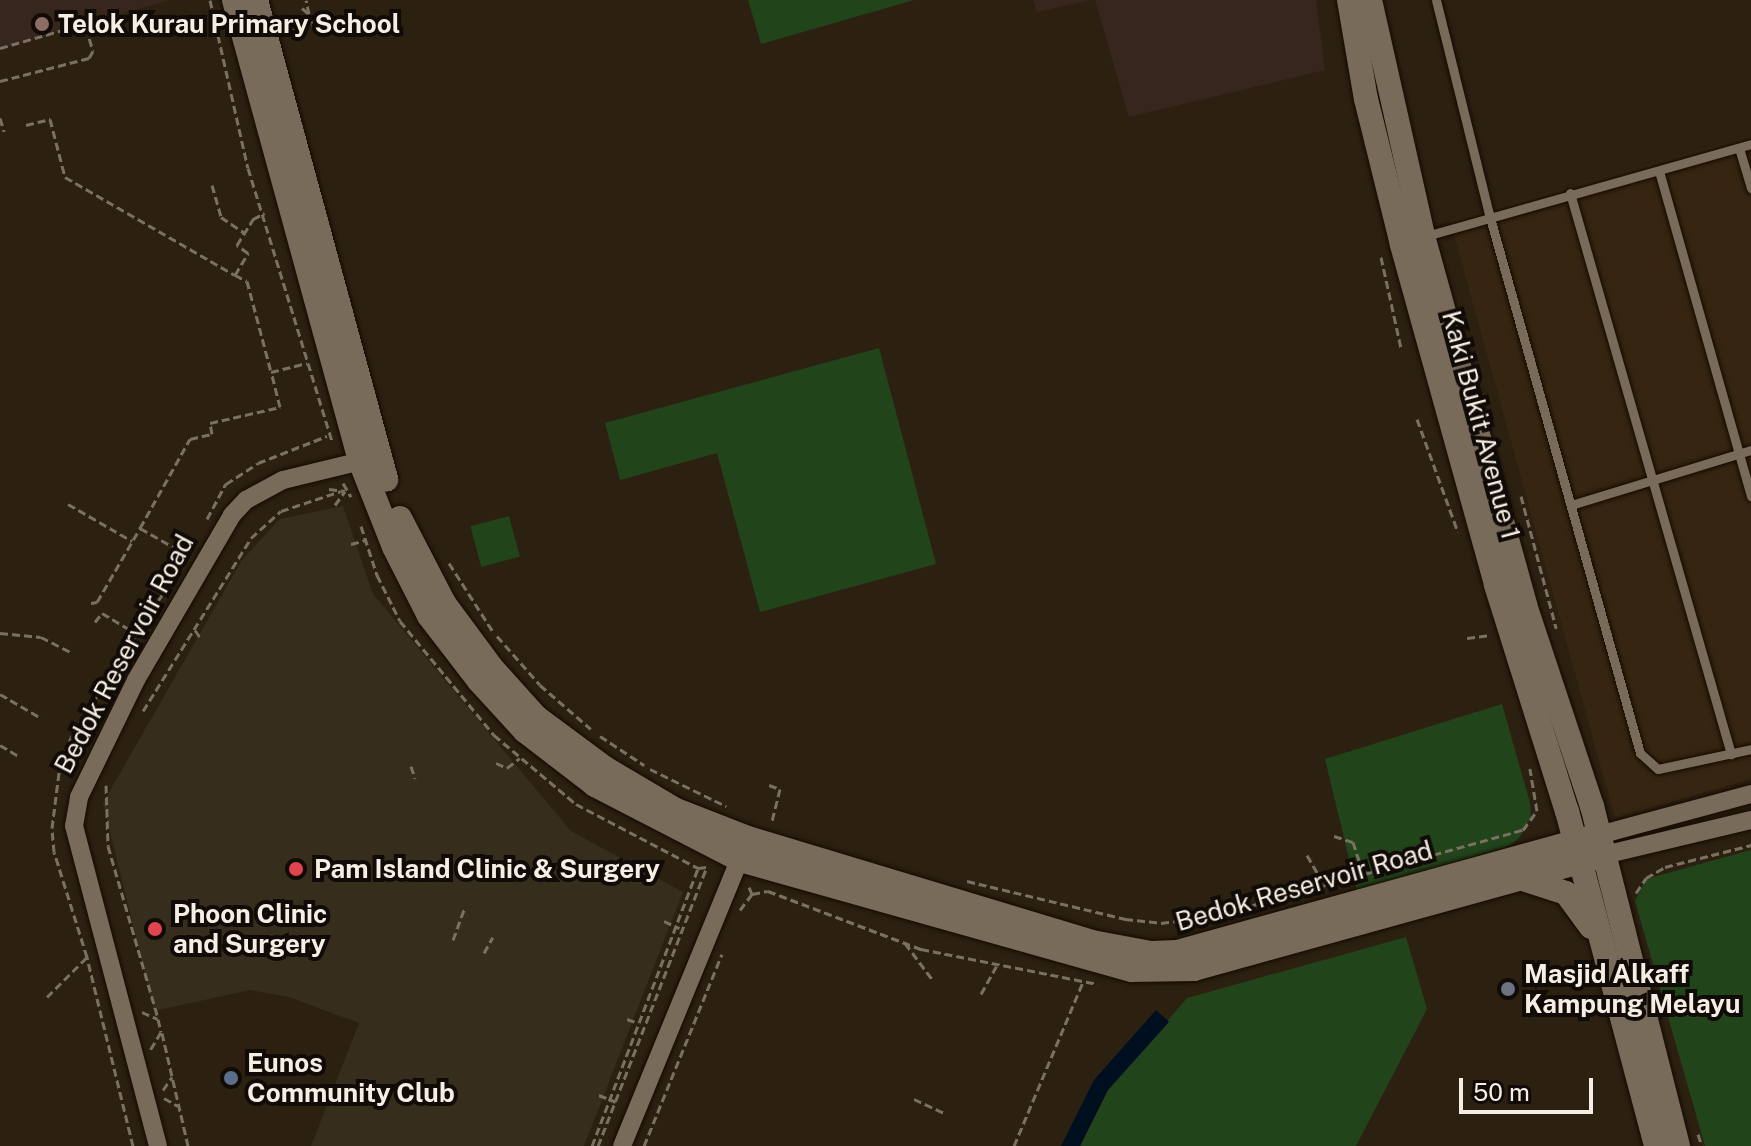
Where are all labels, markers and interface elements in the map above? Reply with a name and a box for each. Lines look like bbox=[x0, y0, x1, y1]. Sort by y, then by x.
place label: Telok Kurau Primary School bbox=[58, 8, 400, 40]
marker: Telok Kurau Primary School bbox=[33, 15, 51, 33]
street label: Kaki Bukit Avenue 1 bbox=[1435, 307, 1527, 543]
street label: Bedok Reservoir Road bbox=[48, 529, 200, 779]
street label: Bedok Reservoir Road bbox=[1172, 834, 1436, 938]
place label: Pam Island Clinic & Surgery bbox=[314, 853, 660, 885]
marker: Pam Island Clinic & Surgery bbox=[285, 858, 307, 880]
place label: Phoon Clinic and Surgery bbox=[173, 898, 327, 960]
marker: Phoon Clinic and Surgery bbox=[144, 918, 166, 940]
place label: Masjid Alkaff Kampung Melayu bbox=[1524, 958, 1740, 1020]
marker: Masjid Alkaff Kampung Melayu bbox=[1499, 980, 1517, 998]
place label: Eunos Community Club bbox=[247, 1047, 455, 1108]
scale bar bbox=[1463, 1062, 1597, 1112]
marker: Eunos Community Club bbox=[222, 1069, 240, 1087]
text: 50 m bbox=[1473, 1078, 1530, 1106]

